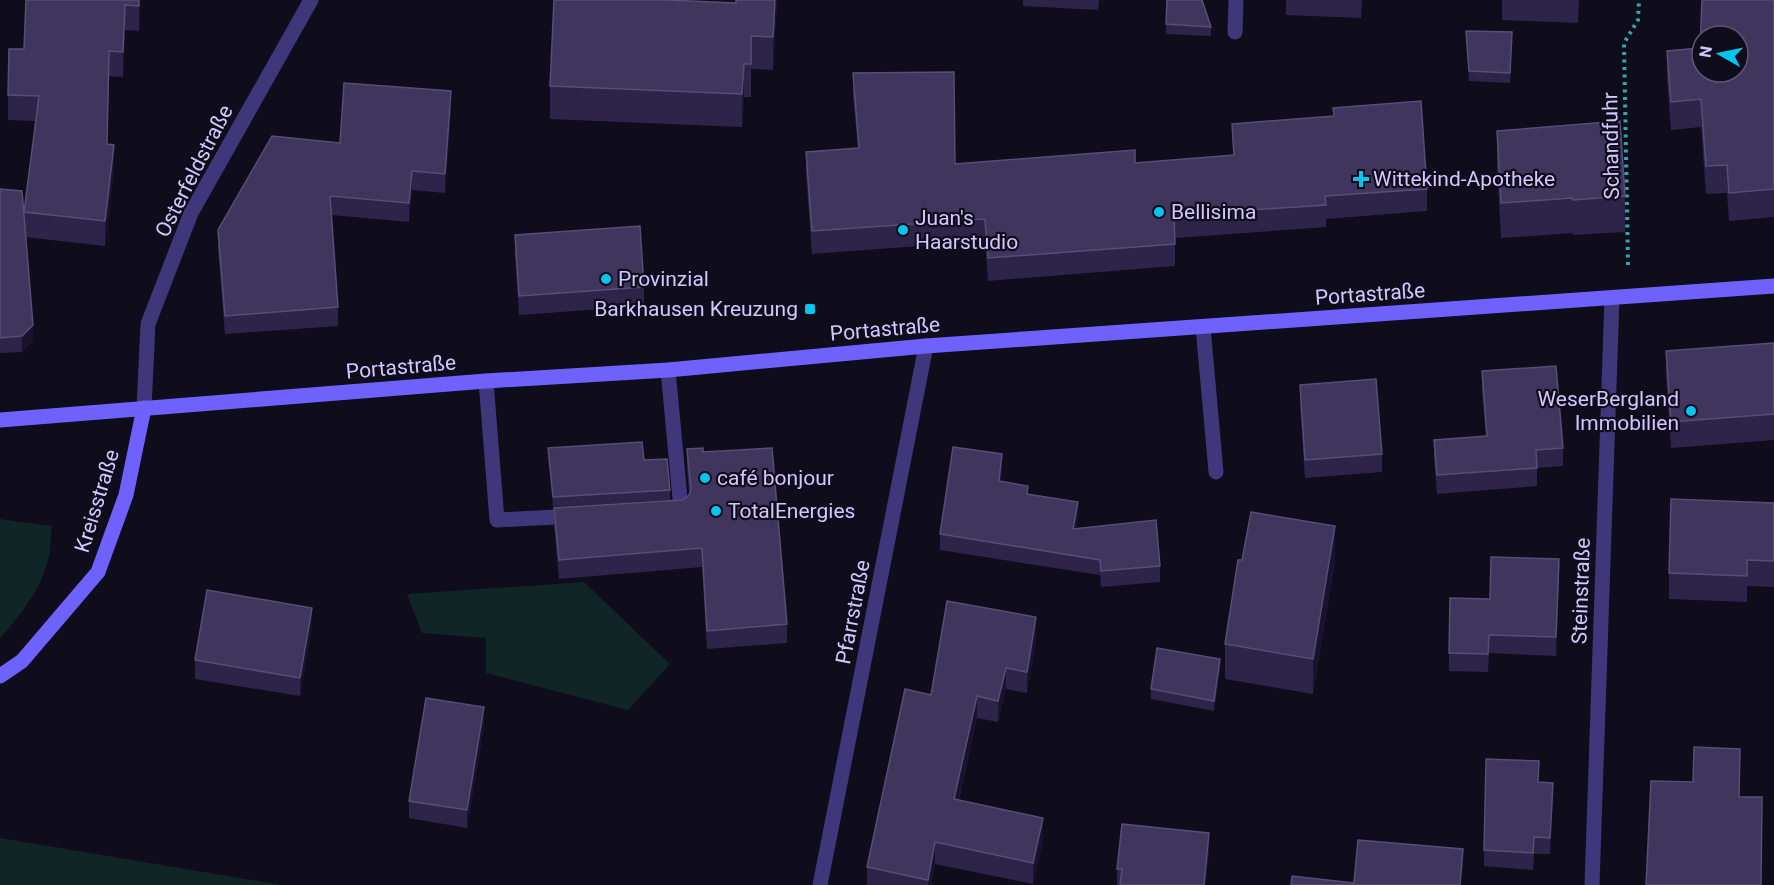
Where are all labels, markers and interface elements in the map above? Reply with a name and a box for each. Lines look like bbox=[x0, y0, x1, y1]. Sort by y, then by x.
north arrow bbox=[1690, 24, 1750, 84]
text: N bbox=[1695, 45, 1716, 59]
street label: Schandfuhr bbox=[1598, 92, 1624, 200]
street label: Osterfeldstraße bbox=[150, 101, 238, 241]
place label: Wittekind-Apotheke bbox=[1373, 167, 1555, 191]
marker: Wittekind-Apotheke bbox=[1354, 172, 1368, 186]
place label: Bellisima bbox=[1171, 200, 1256, 224]
marker: Bellisima bbox=[1152, 205, 1166, 219]
place label: Juan's Haarstudio bbox=[915, 206, 1018, 254]
marker: Juan's Haarstudio bbox=[896, 223, 910, 237]
place label: Provinzial bbox=[618, 267, 709, 291]
marker: Provinzial bbox=[599, 272, 613, 286]
street label: Portastraße bbox=[1314, 278, 1426, 310]
place label: Barkhausen Kreuzung bbox=[594, 297, 798, 321]
marker: Barkhausen Kreuzung bbox=[803, 302, 817, 316]
street label: Portastraße bbox=[829, 312, 941, 346]
street label: Portastraße bbox=[345, 350, 457, 384]
place label: WeserBergland Immobilien bbox=[1538, 387, 1679, 435]
marker: WeserBergland Immobilien bbox=[1684, 404, 1698, 418]
street label: Kreisstraße bbox=[70, 447, 124, 555]
place label: café bonjour bbox=[717, 466, 834, 490]
marker: café bonjour bbox=[698, 471, 712, 485]
place label: TotalEnergies bbox=[728, 499, 855, 523]
marker: TotalEnergies bbox=[709, 504, 723, 518]
street label: Steinstraße bbox=[1567, 537, 1595, 645]
street label: Pfarrstraße bbox=[831, 558, 875, 666]

